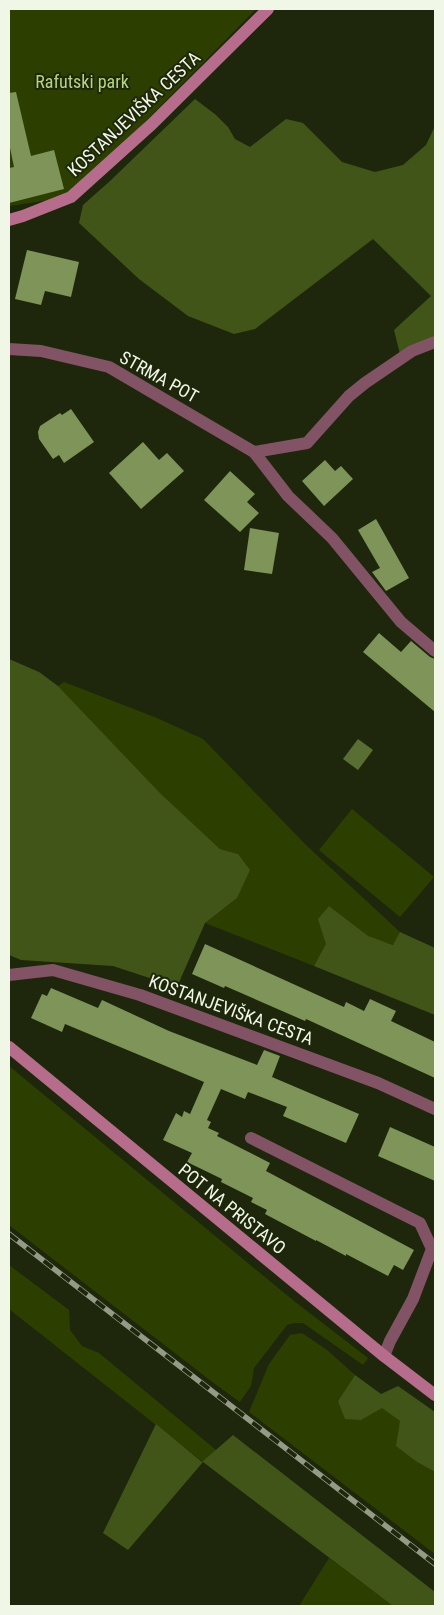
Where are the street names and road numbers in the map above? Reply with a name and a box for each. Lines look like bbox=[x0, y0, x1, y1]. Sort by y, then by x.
street label: KOSTANJEVIŠKA CESTA bbox=[63, 46, 205, 180]
street label: STRMA POT bbox=[116, 346, 202, 407]
street label: KOSTANJEVIŠKA CESTA bbox=[146, 970, 317, 1049]
street label: POT NA PRISTAVO bbox=[174, 1159, 290, 1258]

